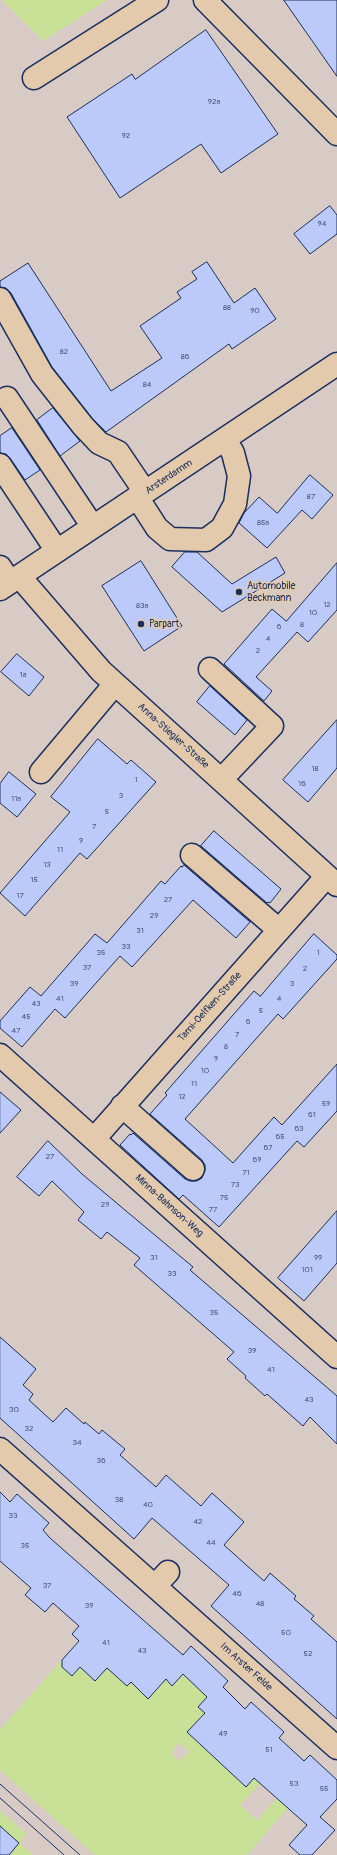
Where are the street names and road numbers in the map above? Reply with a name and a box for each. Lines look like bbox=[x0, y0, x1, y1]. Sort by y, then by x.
street label: Arsterdamm bbox=[143, 457, 195, 497]
street label: Anna-Stiegler-Straße bbox=[135, 701, 211, 771]
street label: Tami-Oelfken-Straße bbox=[176, 970, 244, 1044]
street label: Minna-Bahnson-Weg bbox=[132, 1172, 206, 1240]
street label: Im Arster Felde bbox=[217, 1640, 275, 1694]

